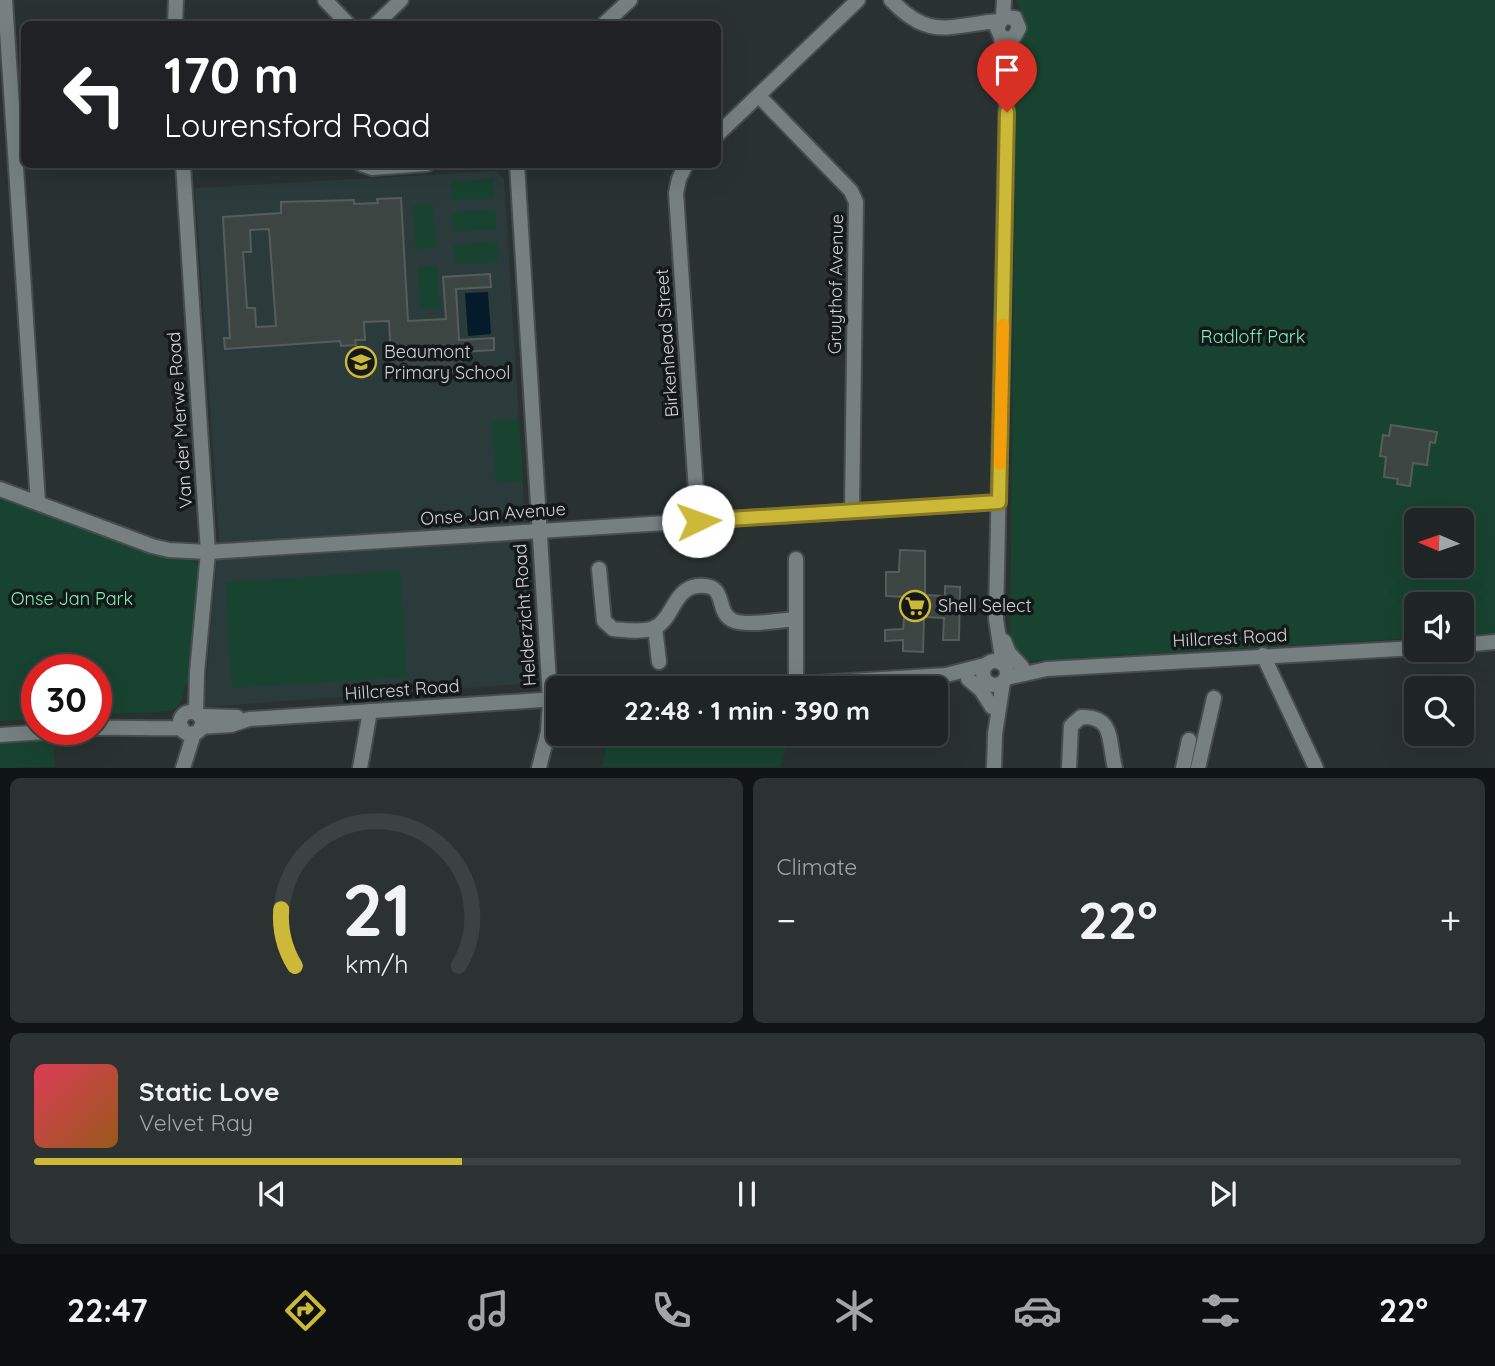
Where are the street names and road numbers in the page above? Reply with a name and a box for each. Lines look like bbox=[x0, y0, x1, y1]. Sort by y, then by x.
street label: Gruythof Avenue bbox=[823, 214, 848, 354]
street label: Birkenhead Street bbox=[650, 268, 683, 418]
street label: Van der Merwe Road bbox=[162, 331, 197, 509]
street label: Onse Jan Avenue bbox=[419, 497, 566, 530]
street label: Helderzicht Road bbox=[508, 543, 541, 687]
street label: Hillcrest Road bbox=[1172, 623, 1288, 652]
street label: Hillcrest Road bbox=[344, 674, 460, 705]

